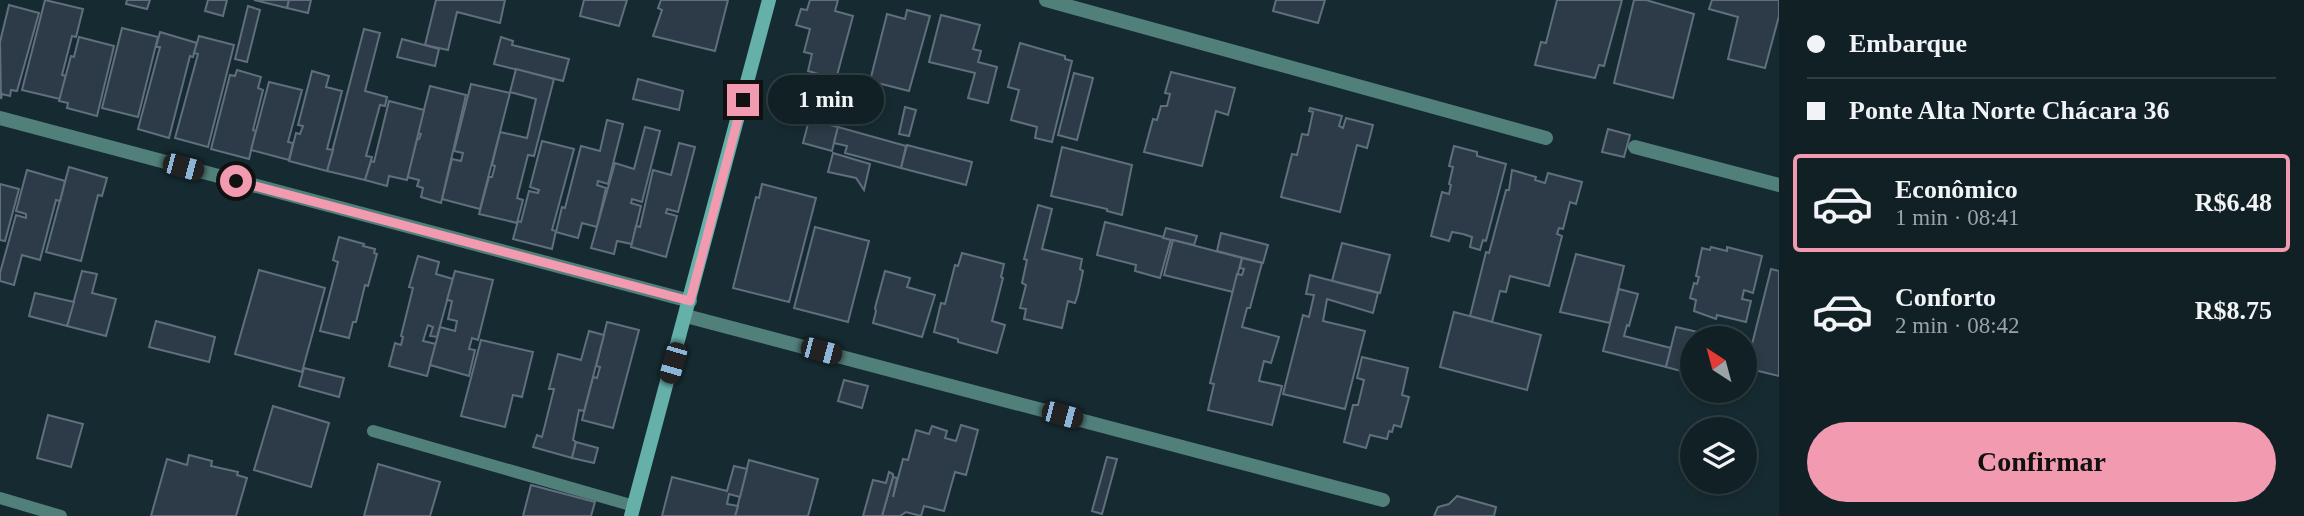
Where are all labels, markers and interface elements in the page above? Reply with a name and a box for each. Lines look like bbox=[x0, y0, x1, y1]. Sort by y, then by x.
text: Embarque bbox=[1849, 29, 1967, 58]
callout: 1 min bbox=[768, 76, 883, 124]
route end bbox=[727, 84, 759, 116]
text: 1 min bbox=[798, 87, 854, 112]
text: Ponte Alta Norte Chácara 36 bbox=[1849, 96, 2170, 125]
car bbox=[160, 151, 207, 183]
route start bbox=[220, 165, 252, 197]
icon: car bbox=[1811, 172, 1874, 235]
text: Econômico bbox=[1895, 175, 2018, 204]
text: R$6.48 bbox=[2195, 188, 2272, 217]
text: 1 min · 08:41 bbox=[1895, 205, 2020, 230]
icon: car bbox=[1811, 280, 1874, 343]
text: Conforto bbox=[1895, 283, 1996, 312]
text: R$8.75 bbox=[2195, 296, 2272, 325]
text: 2 min · 08:42 bbox=[1895, 313, 2020, 338]
north arrow bbox=[1680, 326, 1757, 402]
map controls bbox=[1680, 326, 1757, 494]
car bbox=[798, 335, 845, 367]
car bbox=[658, 340, 689, 386]
car bbox=[1039, 399, 1086, 431]
button: layers bbox=[1680, 417, 1757, 494]
button: Confirmar bbox=[1807, 422, 2276, 502]

